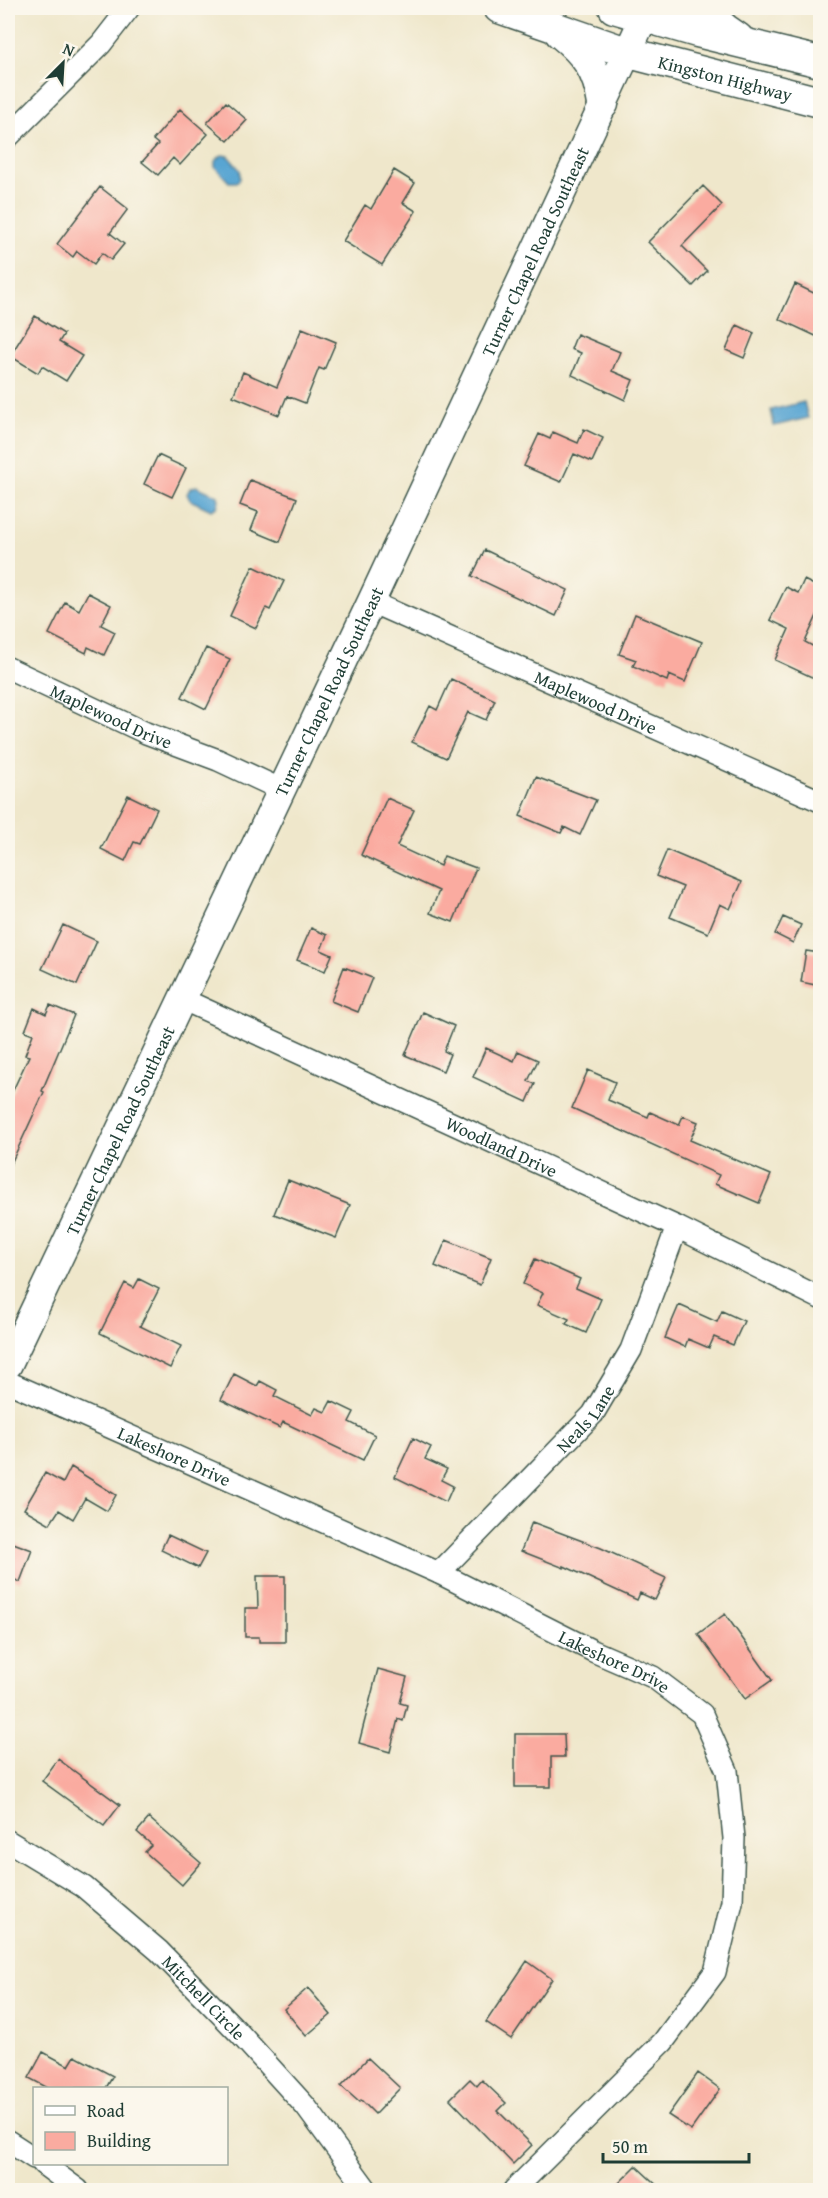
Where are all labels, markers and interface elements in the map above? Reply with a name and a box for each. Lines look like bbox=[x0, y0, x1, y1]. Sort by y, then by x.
north arrow bbox=[33, 33, 93, 93]
text: N bbox=[59, 36, 79, 63]
street label: Kingston Highway bbox=[655, 48, 795, 108]
street label: Turner Chapel Road Southeast bbox=[474, 141, 596, 361]
street label: Turner Chapel Road Southeast bbox=[267, 582, 390, 801]
street label: Maplewood Drive bbox=[530, 663, 661, 741]
street label: Maplewood Drive bbox=[46, 676, 176, 755]
street label: Turner Chapel Road Southeast bbox=[58, 1020, 181, 1239]
street label: Woodland Drive bbox=[441, 1109, 562, 1184]
street label: Neals Lane bbox=[549, 1380, 621, 1458]
street label: Lakeshore Drive bbox=[114, 1419, 235, 1493]
street label: Lakeshore Drive bbox=[554, 1622, 676, 1699]
street label: Mitchell Circle bbox=[156, 1948, 252, 2046]
legend bbox=[33, 2087, 228, 2165]
text: Road bbox=[87, 2097, 125, 2124]
scale bar bbox=[603, 2126, 748, 2164]
text: Building bbox=[87, 2127, 151, 2154]
text: 50 m bbox=[612, 2133, 648, 2160]

